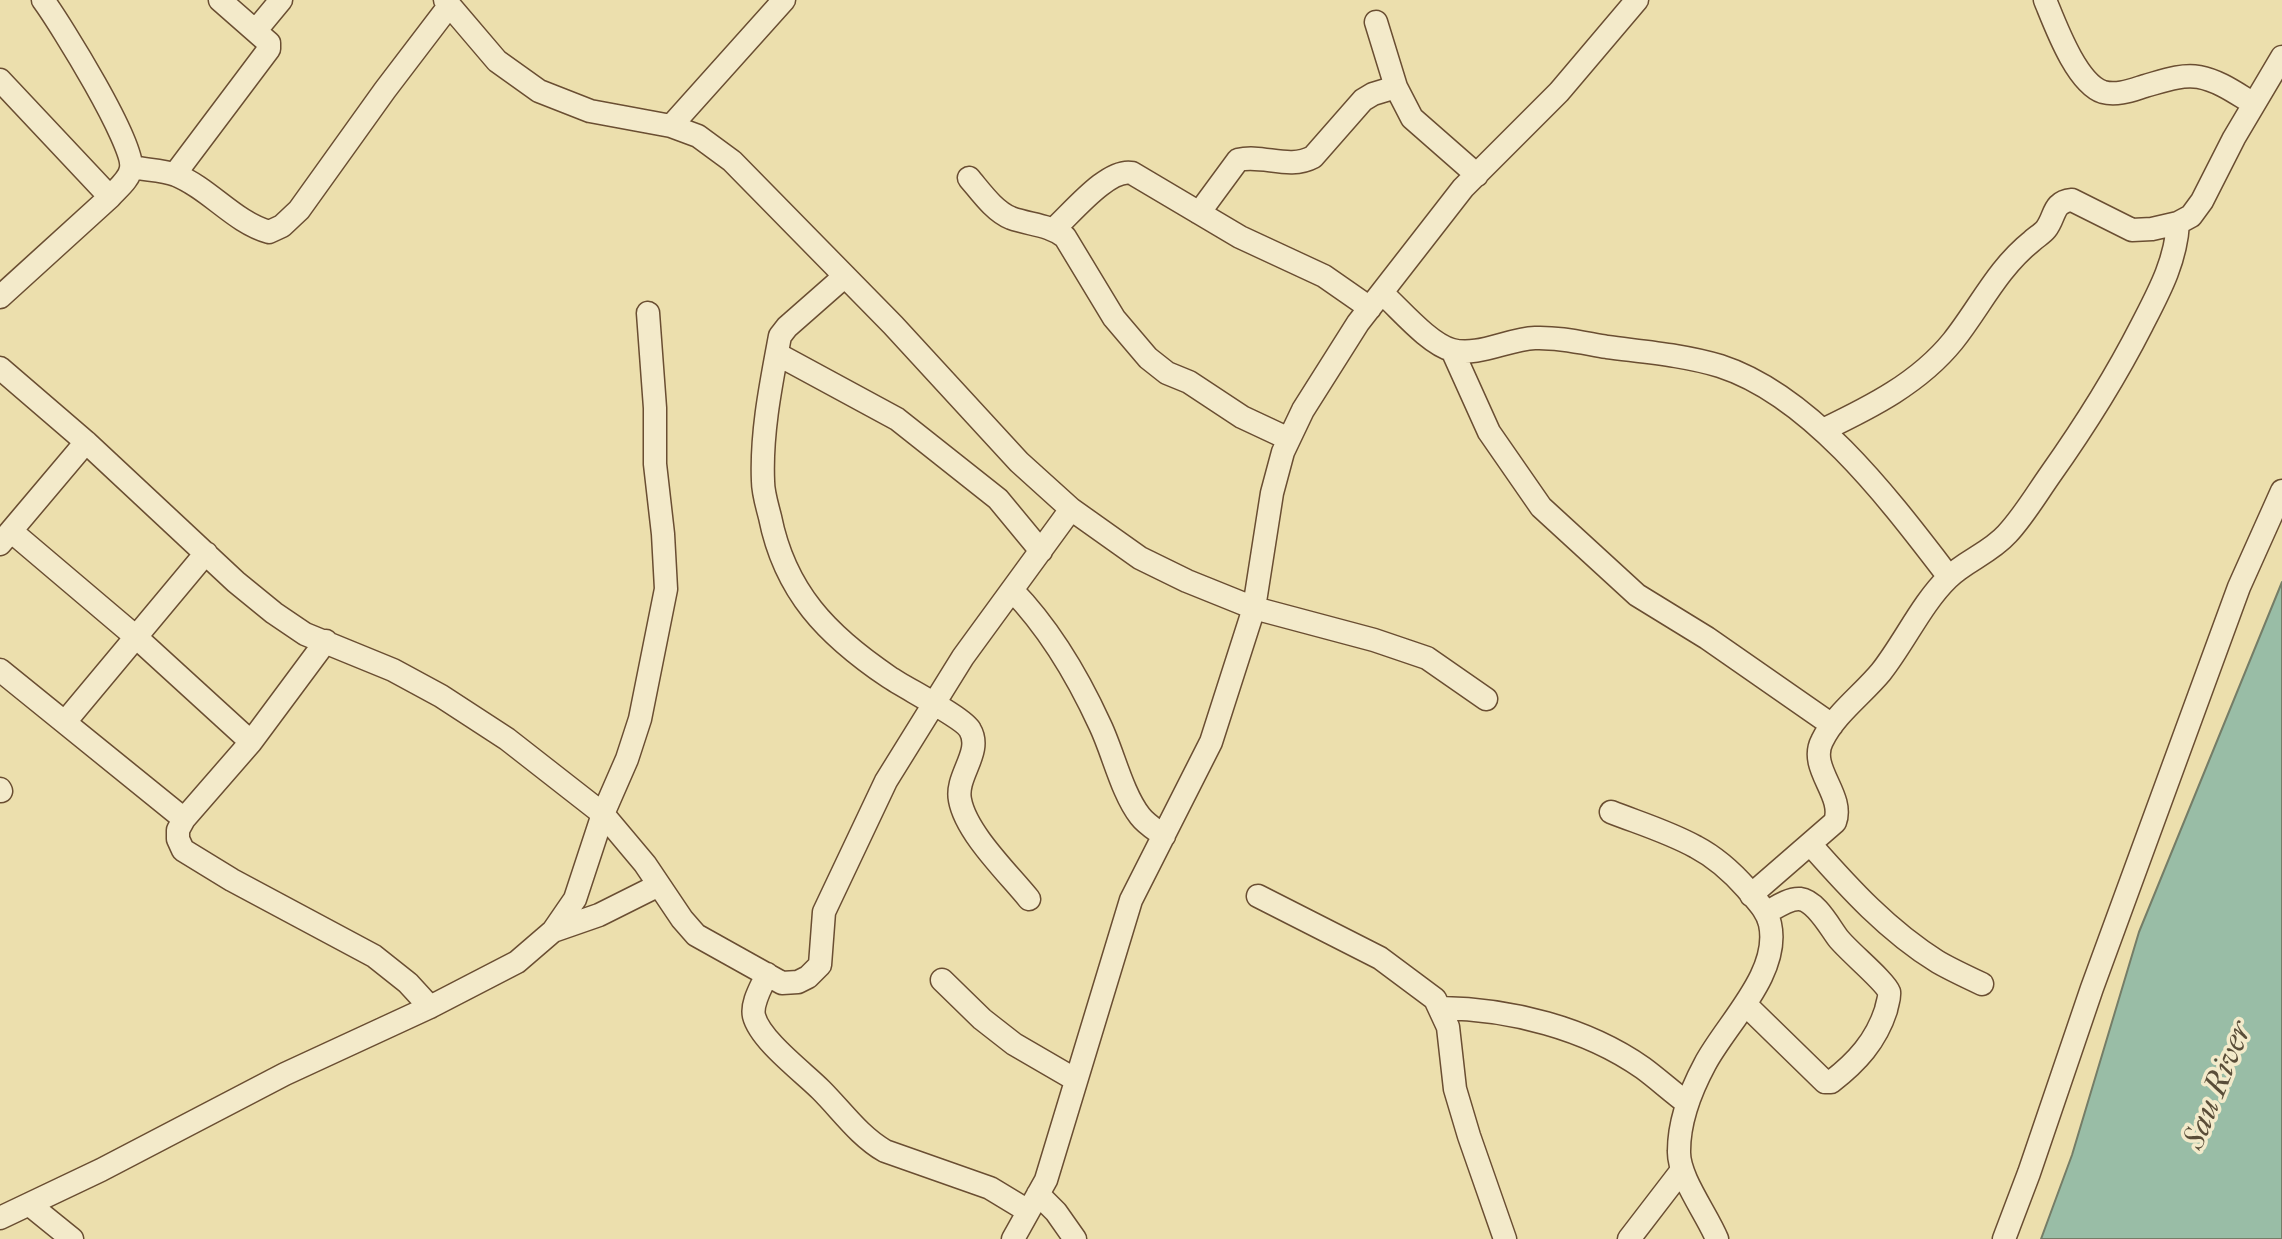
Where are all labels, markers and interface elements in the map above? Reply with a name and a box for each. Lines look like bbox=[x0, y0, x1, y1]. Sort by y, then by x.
water label: Sau River bbox=[2176, 1017, 2262, 1155]

